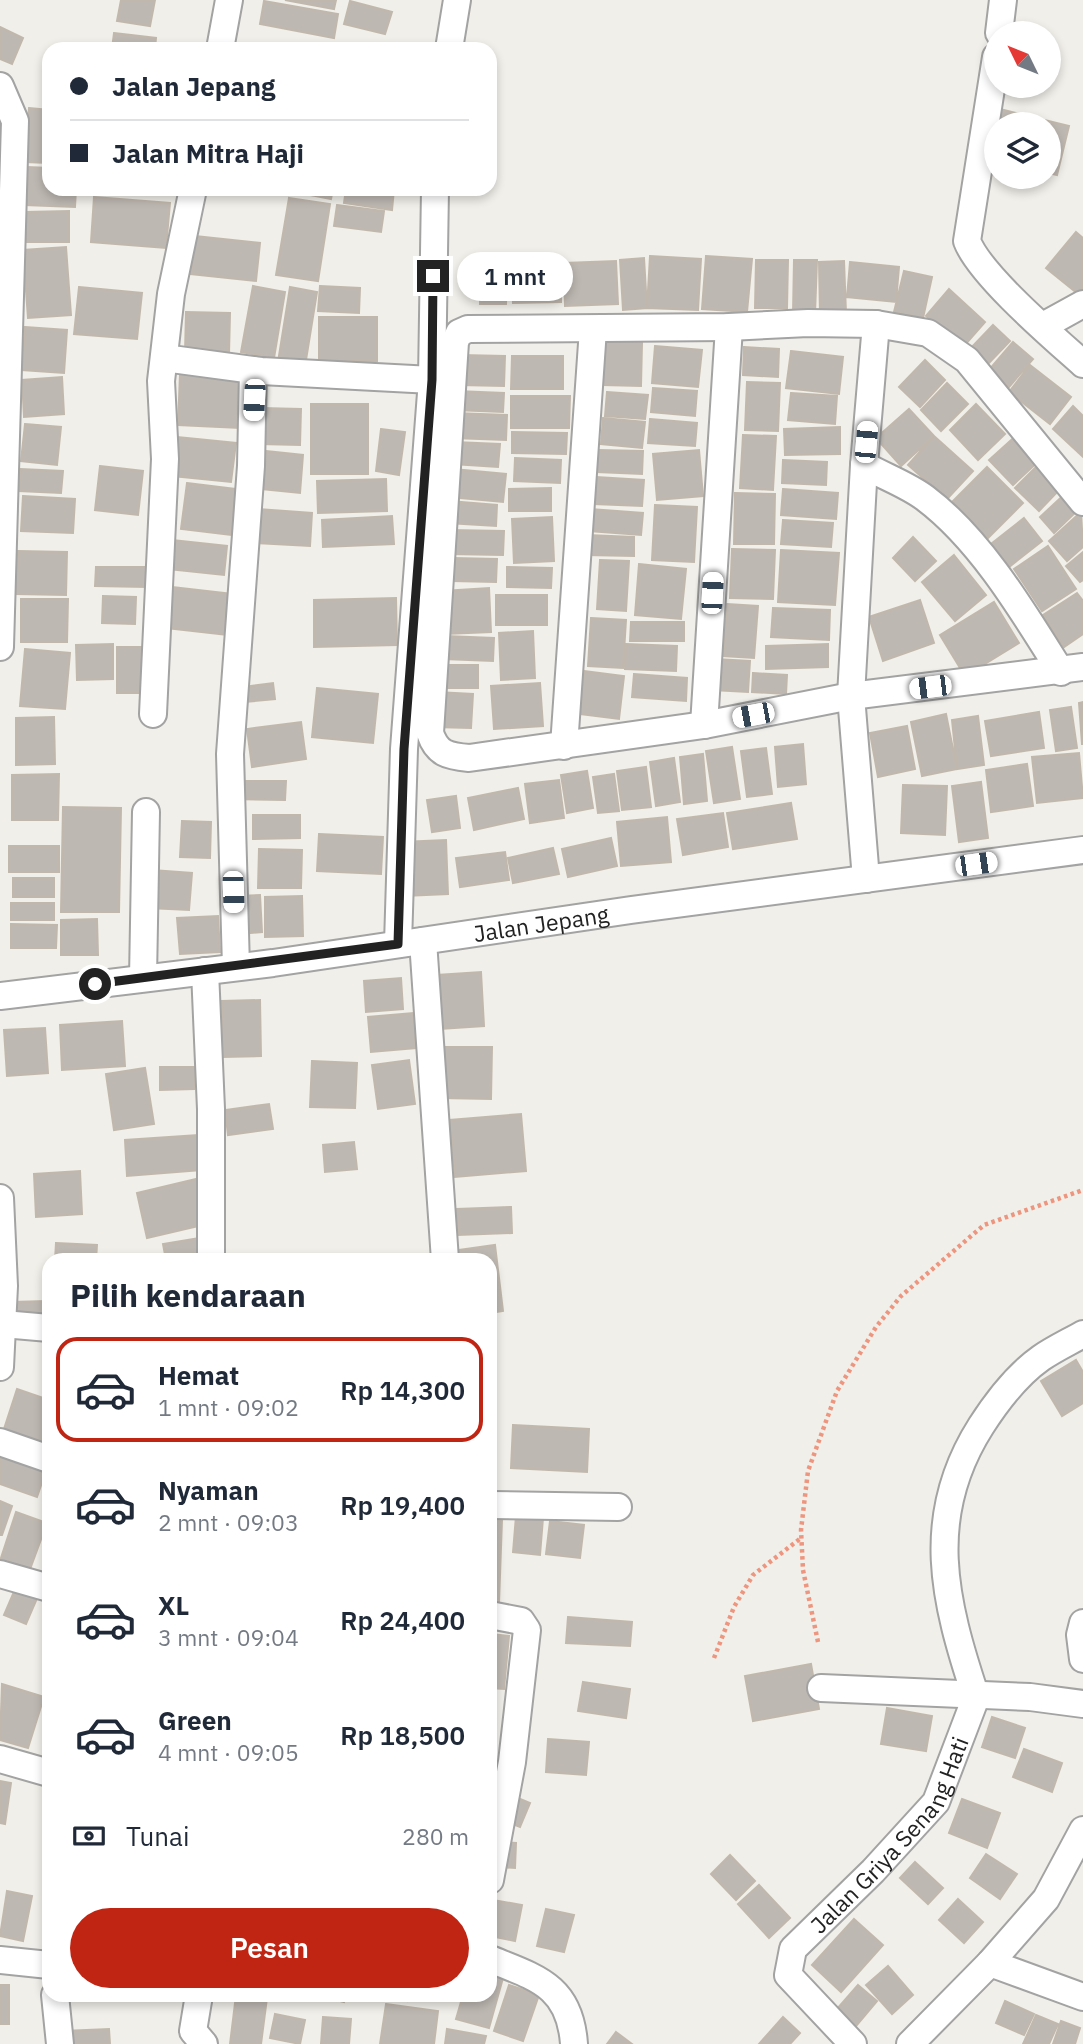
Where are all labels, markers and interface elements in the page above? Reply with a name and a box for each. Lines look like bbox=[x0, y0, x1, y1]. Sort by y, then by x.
north arrow bbox=[984, 21, 1060, 98]
map controls bbox=[984, 21, 1061, 189]
text: Jalan Jepang bbox=[112, 69, 275, 103]
button: layers bbox=[984, 112, 1061, 189]
text: Jalan Mitra Haji bbox=[112, 136, 304, 170]
callout: 1 mnt bbox=[458, 252, 573, 300]
route end bbox=[417, 260, 449, 292]
text: 1 mnt bbox=[484, 261, 546, 291]
car bbox=[243, 378, 266, 422]
car bbox=[854, 420, 879, 464]
car bbox=[701, 571, 724, 615]
car bbox=[908, 674, 953, 700]
car bbox=[731, 701, 776, 729]
car bbox=[954, 851, 999, 877]
car bbox=[222, 871, 245, 913]
street label: Jalan Jepang bbox=[471, 898, 611, 948]
route start bbox=[79, 968, 111, 1000]
text: Pilih kendaraan bbox=[70, 1274, 306, 1316]
icon: car bbox=[74, 1358, 137, 1421]
text: Hemat bbox=[158, 1358, 239, 1392]
text: Rp 14,300 bbox=[340, 1373, 465, 1407]
text: 1 mnt · 09:02 bbox=[158, 1392, 299, 1422]
icon: car bbox=[74, 1473, 137, 1536]
text: Nyaman bbox=[158, 1473, 259, 1507]
text: Rp 19,400 bbox=[340, 1488, 465, 1522]
text: 2 mnt · 09:03 bbox=[158, 1507, 299, 1537]
icon: car bbox=[74, 1588, 137, 1651]
text: XL bbox=[158, 1588, 189, 1622]
text: Rp 24,400 bbox=[340, 1603, 465, 1637]
text: 3 mnt · 09:04 bbox=[158, 1622, 299, 1652]
icon: car bbox=[74, 1703, 137, 1766]
text: Green bbox=[158, 1703, 232, 1737]
text: Rp 18,500 bbox=[340, 1718, 465, 1752]
street label: Jalan Griya Senang Hati bbox=[804, 1732, 975, 1939]
text: 4 mnt · 09:05 bbox=[158, 1737, 299, 1767]
icon: cash bbox=[70, 1817, 108, 1855]
text: Tunai bbox=[126, 1819, 190, 1853]
text: 280 m bbox=[402, 1821, 469, 1851]
button: Pesan bbox=[70, 1908, 469, 1988]

